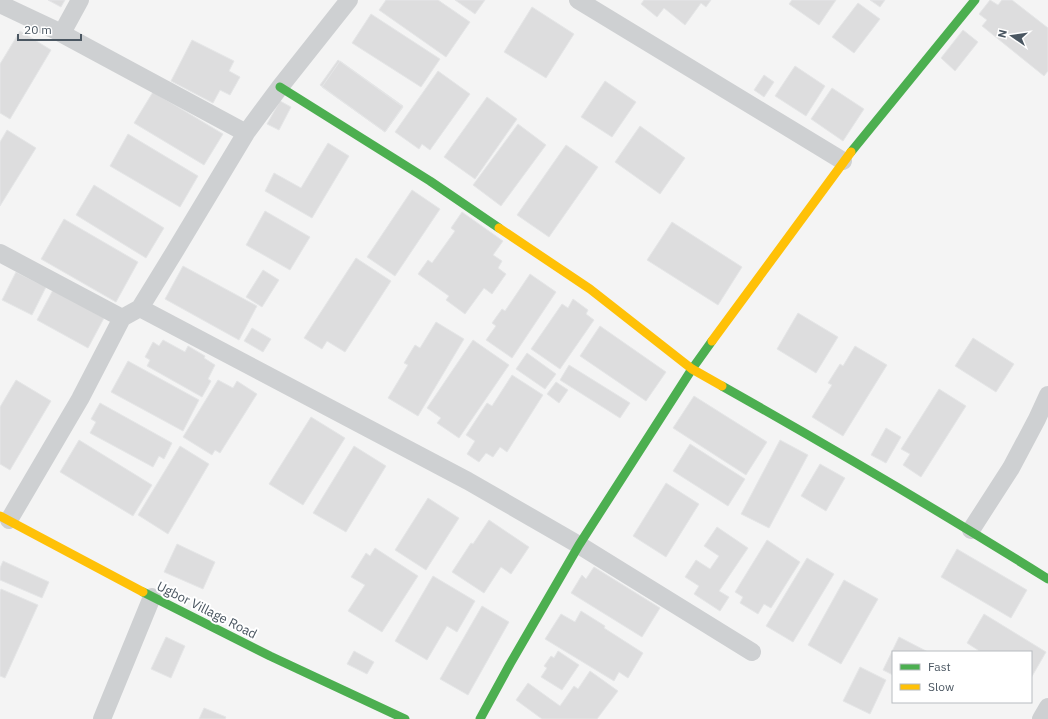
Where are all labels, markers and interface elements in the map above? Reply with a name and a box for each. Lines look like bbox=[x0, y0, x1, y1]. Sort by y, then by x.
scale bar bbox=[18, 16, 81, 42]
north arrow bbox=[992, 16, 1032, 56]
text: 20 m bbox=[24, 22, 52, 37]
text: N bbox=[995, 28, 1010, 39]
street label: Ugbor Village Road bbox=[154, 577, 260, 643]
legend bbox=[892, 651, 1032, 703]
text: Fast bbox=[928, 659, 951, 674]
text: Slow bbox=[928, 679, 954, 694]

